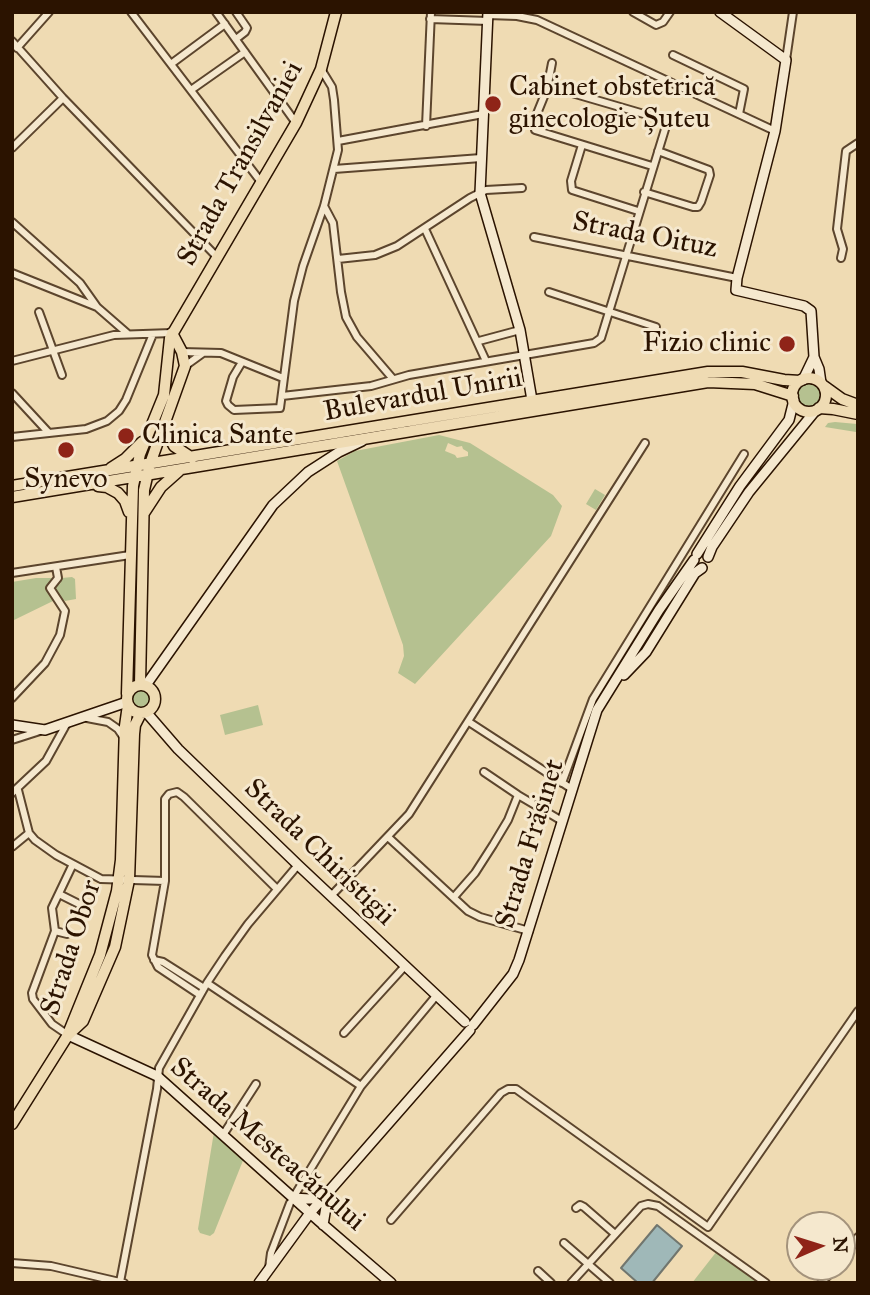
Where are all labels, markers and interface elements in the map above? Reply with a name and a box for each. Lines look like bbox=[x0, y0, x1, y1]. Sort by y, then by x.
street label: Strada Transilvaniei bbox=[171, 56, 311, 272]
place label: Cabinet obstetrică ginecologie Șuteu bbox=[509, 71, 715, 137]
marker: Cabinet obstetrică ginecologie Șuteu bbox=[483, 94, 503, 114]
street label: Strada Oituz bbox=[570, 205, 720, 267]
place label: Fizio clinic bbox=[643, 327, 771, 361]
marker: Fizio clinic bbox=[777, 334, 797, 354]
street label: Bulevardul Unirii bbox=[321, 362, 525, 430]
place label: Clinica Sante bbox=[142, 419, 293, 453]
marker: Clinica Sante bbox=[116, 426, 136, 446]
marker: Synevo bbox=[56, 440, 76, 460]
place label: Synevo bbox=[24, 463, 108, 497]
street label: Strada Frăsinet bbox=[489, 755, 573, 933]
street label: Strada Chiristigii bbox=[236, 772, 402, 934]
street label: Strada Obor bbox=[34, 876, 110, 1020]
street label: Strada Mesteacănului bbox=[163, 1051, 371, 1239]
north arrow bbox=[786, 1211, 856, 1281]
text: N bbox=[829, 1236, 852, 1254]

